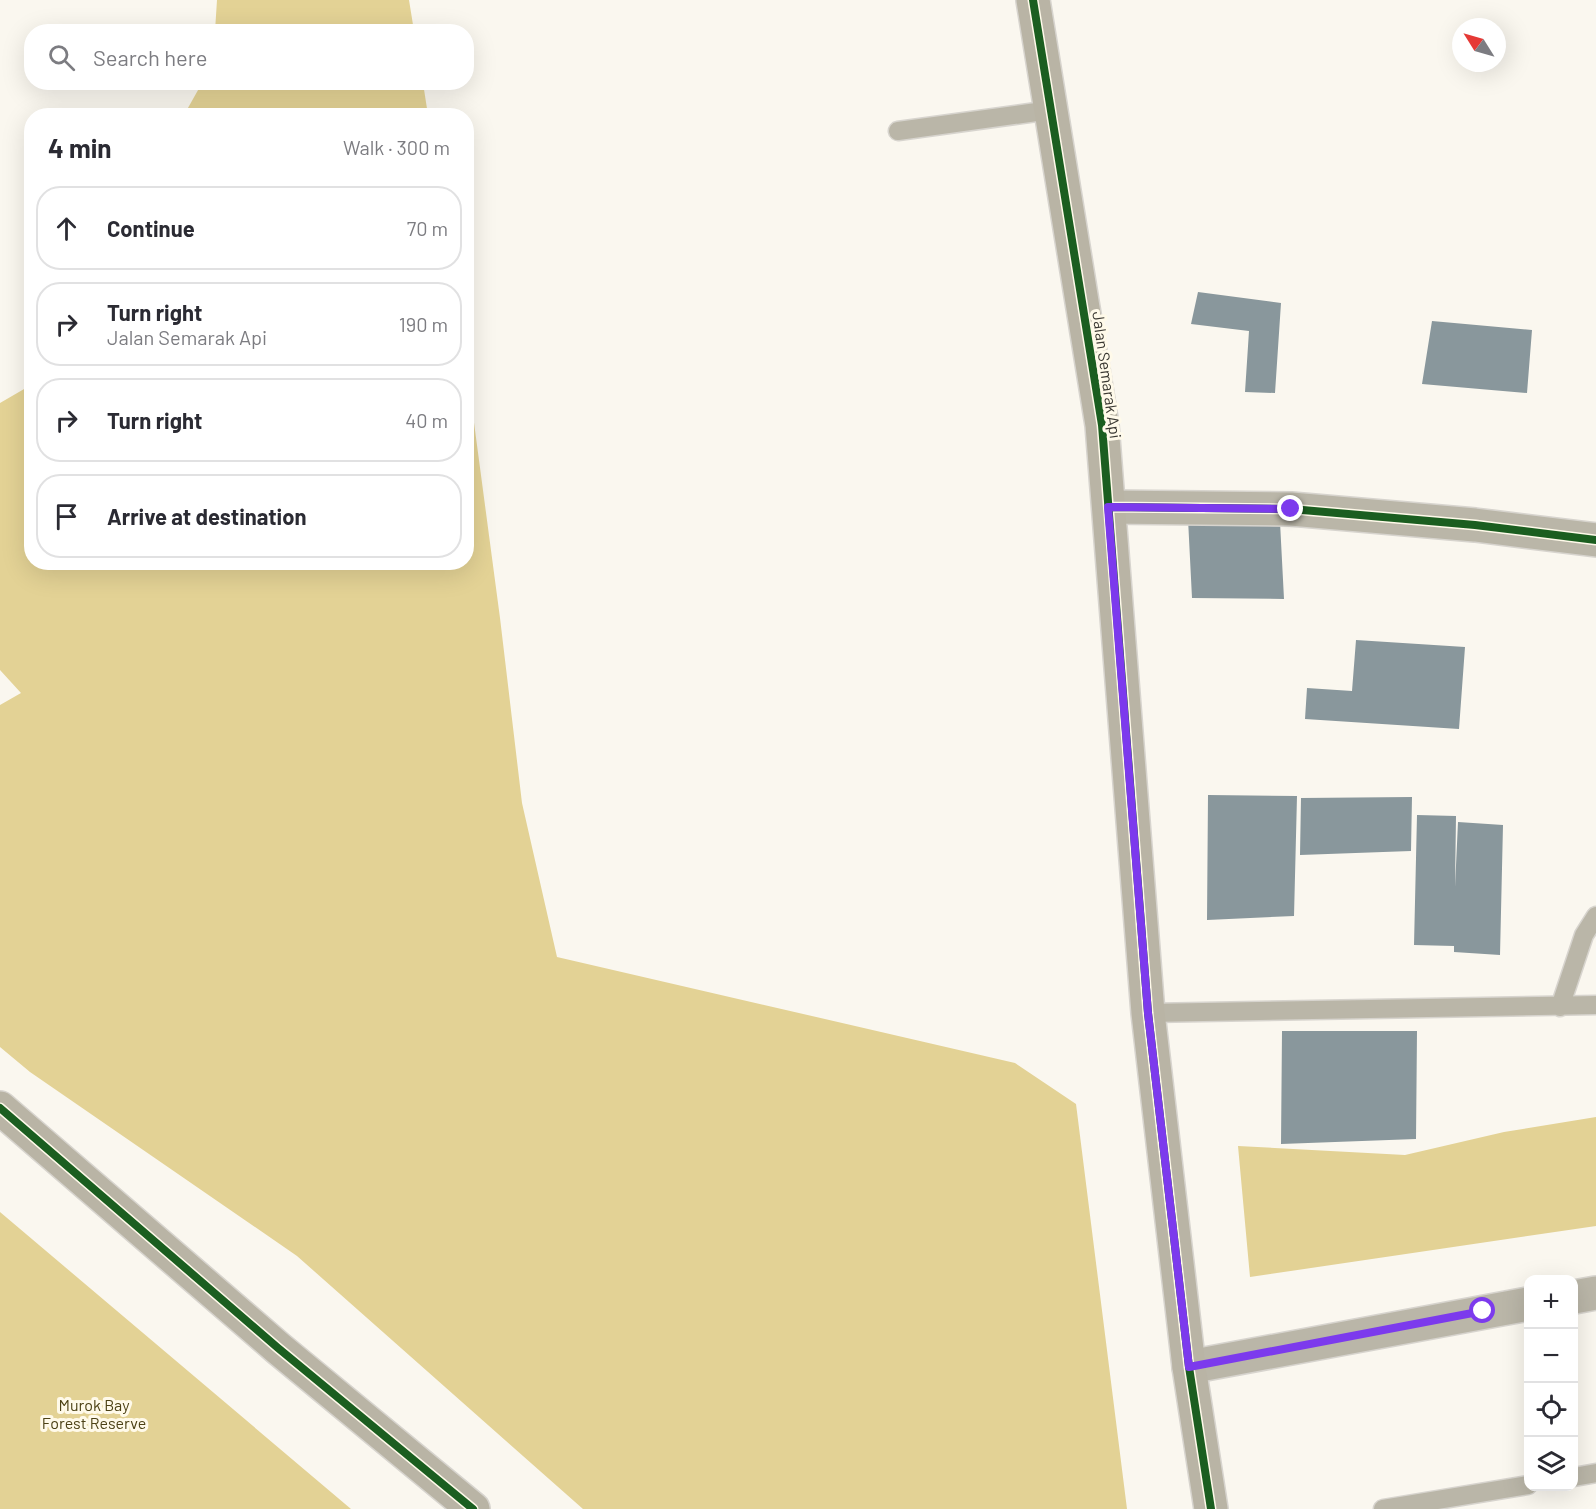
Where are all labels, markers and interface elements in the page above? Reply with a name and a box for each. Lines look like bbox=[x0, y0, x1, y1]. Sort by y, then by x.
north arrow bbox=[1452, 18, 1506, 72]
search box bbox=[24, 24, 474, 90]
icon: search bbox=[45, 41, 78, 74]
text: Search here bbox=[93, 44, 207, 70]
text: 4 min bbox=[48, 132, 112, 163]
text: Walk · 300 m bbox=[343, 135, 450, 159]
icon: ahead bbox=[50, 212, 83, 245]
text: Continue bbox=[107, 215, 195, 241]
text: 70 m bbox=[407, 216, 448, 240]
text: Turn right bbox=[107, 299, 202, 325]
icon: right bbox=[50, 308, 83, 341]
street label: Jalan Semarak Api bbox=[1089, 310, 1126, 440]
text: 190 m bbox=[399, 312, 448, 336]
text: Jalan Semarak Api bbox=[107, 325, 267, 349]
icon: right bbox=[50, 404, 83, 437]
text: Turn right bbox=[107, 407, 202, 433]
text: 40 m bbox=[405, 408, 448, 432]
route end bbox=[1277, 495, 1303, 521]
icon: arrive bbox=[50, 500, 83, 533]
text: Arrive at destination bbox=[107, 503, 306, 529]
map controls bbox=[1524, 1275, 1578, 1491]
button: + bbox=[1524, 1275, 1578, 1329]
route start bbox=[1469, 1297, 1495, 1323]
button: − bbox=[1524, 1329, 1578, 1383]
button: locate bbox=[1524, 1383, 1578, 1437]
park label: Murok Bay Forest Reserve bbox=[42, 1395, 146, 1432]
button: layers bbox=[1524, 1437, 1578, 1491]

